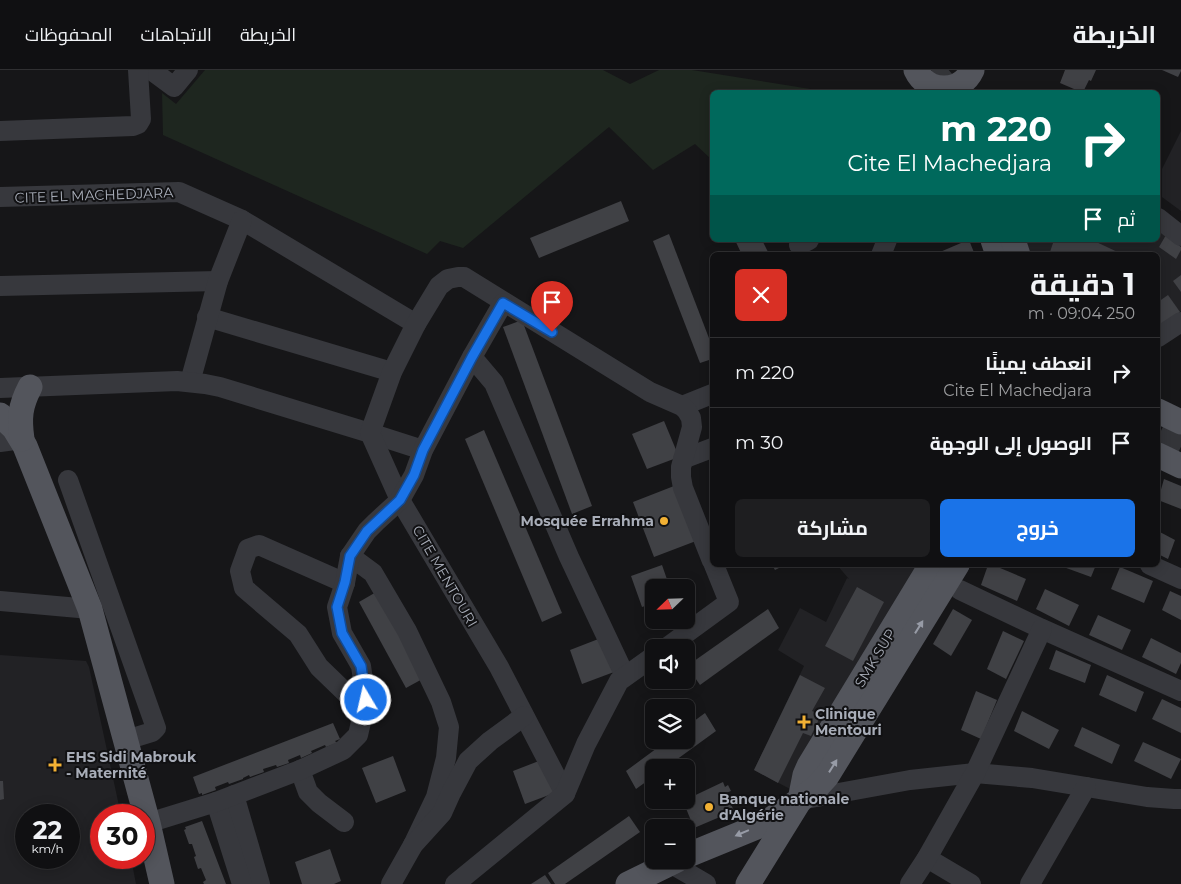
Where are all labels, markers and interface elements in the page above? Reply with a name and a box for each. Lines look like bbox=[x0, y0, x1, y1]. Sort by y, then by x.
text: الخريطة bbox=[1073, 20, 1156, 49]
text: المحفوظات bbox=[25, 24, 113, 46]
text: الاتجاهات bbox=[141, 24, 212, 46]
text: الخريطة bbox=[240, 24, 296, 46]
text: 220 m bbox=[940, 107, 1052, 150]
icon: right bbox=[1070, 110, 1135, 175]
text: Cite El Machedjara bbox=[848, 150, 1052, 177]
street label: CITE EL MACHEDJARA bbox=[14, 183, 175, 207]
icon: arrive bbox=[1079, 205, 1107, 233]
text: ثم bbox=[1117, 208, 1135, 231]
text: 1 دقيقة bbox=[1030, 266, 1135, 303]
button: close bbox=[735, 269, 787, 321]
pin bbox=[531, 281, 573, 332]
icon: arrive bbox=[538, 288, 566, 316]
text: 250 m · 09:04 bbox=[1028, 304, 1135, 323]
text: انعطف يمينًا bbox=[985, 352, 1092, 375]
icon: right bbox=[1107, 359, 1135, 387]
text: 220 m bbox=[735, 361, 794, 384]
text: Cite El Machedjara bbox=[943, 381, 1092, 400]
icon: arrive bbox=[1107, 429, 1135, 457]
text: 30 m bbox=[735, 431, 783, 454]
text: الوصول إلى الوجهة bbox=[930, 432, 1092, 455]
button: مشاركة bbox=[735, 499, 930, 557]
button: خروج bbox=[940, 499, 1135, 557]
place label: Mosquée Errahma bbox=[521, 512, 654, 530]
marker: Mosquée Errahma bbox=[658, 515, 670, 527]
street label: CITE MENTOURI bbox=[409, 522, 481, 630]
north arrow bbox=[645, 579, 695, 629]
map controls bbox=[645, 579, 695, 869]
one-way arrow bbox=[914, 621, 923, 634]
street label: SMK SUP bbox=[850, 625, 900, 691]
button: sound bbox=[645, 639, 695, 689]
position arrow bbox=[339, 673, 391, 725]
button: layers bbox=[645, 699, 695, 749]
place label: Clinique Mentouri bbox=[815, 705, 882, 739]
marker: Clinique Mentouri bbox=[797, 715, 811, 729]
place label: EHS Sidi Mabrouk - Maternité bbox=[66, 748, 197, 782]
marker: EHS Sidi Mabrouk - Maternité bbox=[48, 758, 62, 772]
button: + bbox=[645, 759, 695, 809]
one-way arrow bbox=[829, 759, 838, 772]
place label: Banque nationale d'Algérie bbox=[719, 790, 849, 824]
marker: Banque nationale d'Algérie bbox=[703, 801, 715, 813]
speed limit sign: 30 bbox=[90, 804, 155, 869]
text: 22 bbox=[33, 815, 62, 845]
button: − bbox=[645, 819, 695, 869]
one-way arrow bbox=[735, 830, 750, 837]
text: km/h bbox=[31, 841, 64, 856]

